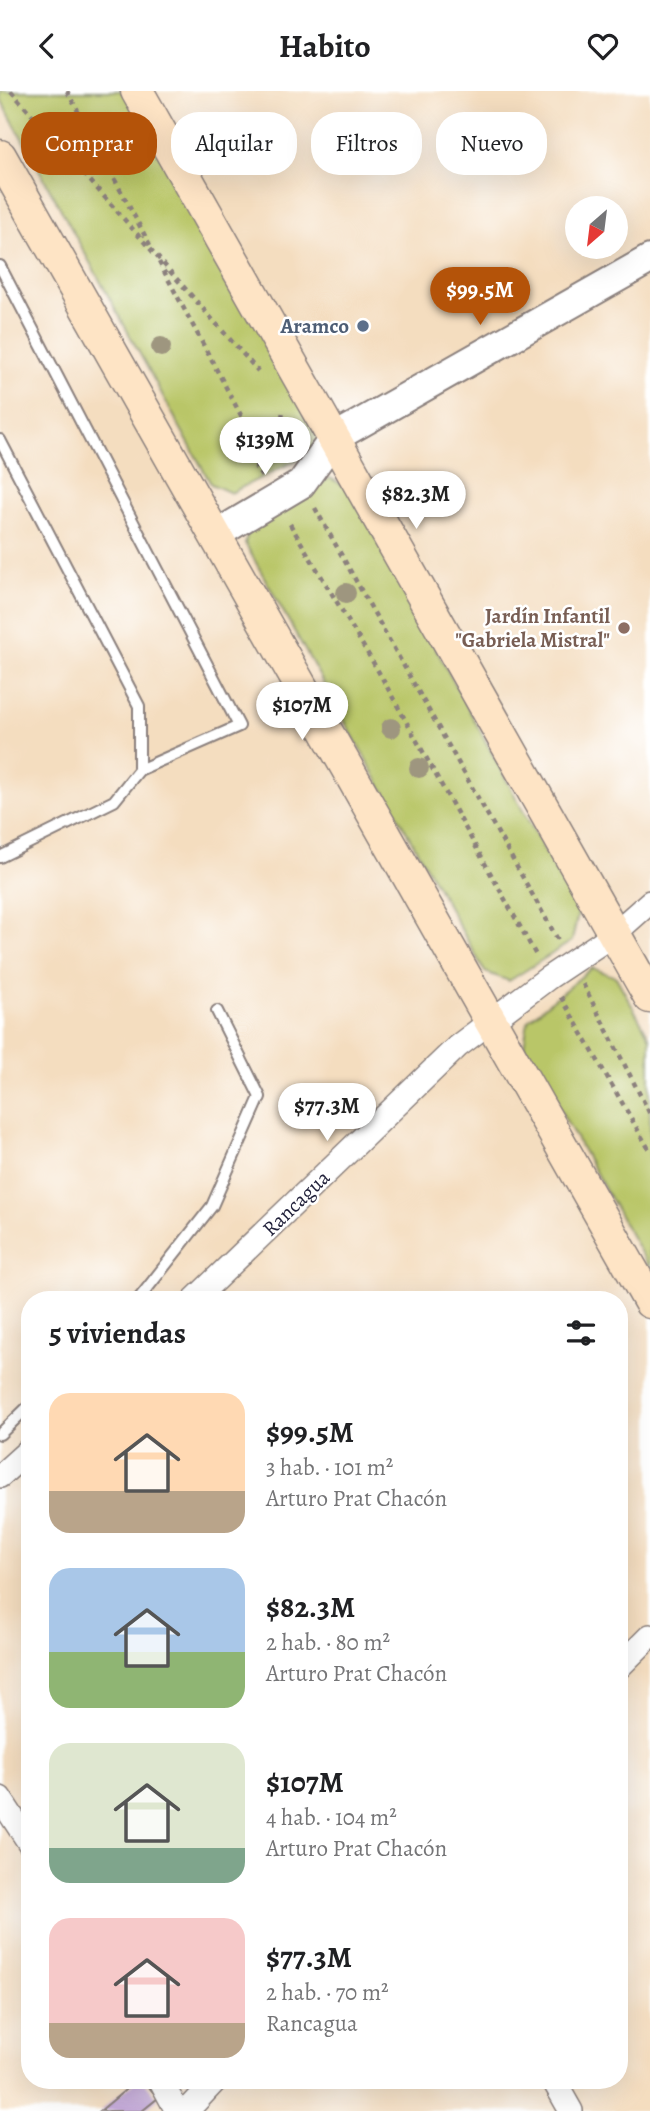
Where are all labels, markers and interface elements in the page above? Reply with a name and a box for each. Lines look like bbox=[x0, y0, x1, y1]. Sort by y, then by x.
text: Habito bbox=[279, 24, 371, 68]
icon: back bbox=[28, 27, 66, 65]
icon: heart bbox=[584, 27, 622, 65]
chip: Comprar bbox=[21, 112, 157, 175]
chip: Alquilar bbox=[171, 112, 297, 175]
chip: Filtros bbox=[311, 112, 422, 175]
chip: Nuevo bbox=[436, 112, 547, 175]
north arrow bbox=[565, 196, 628, 259]
map controls bbox=[565, 196, 628, 259]
pin: $99.5M bbox=[423, 267, 537, 327]
text: $99.5M bbox=[446, 274, 514, 305]
place label: Aramco bbox=[280, 312, 349, 340]
marker: Aramco bbox=[355, 318, 371, 334]
pin: $139M bbox=[216, 417, 314, 477]
text: $139M bbox=[236, 424, 294, 455]
pin: $82.3M bbox=[359, 471, 473, 531]
text: $82.3M bbox=[382, 478, 450, 509]
place label: Jardín Infantil "Gabriela Mistral" bbox=[455, 602, 610, 654]
marker: Jardín Infantil "Gabriela Mistral" bbox=[616, 620, 632, 636]
pin: $107M bbox=[253, 683, 351, 742]
text: $107M bbox=[272, 689, 332, 720]
pin: $77.3M bbox=[270, 1083, 384, 1143]
text: $77.3M bbox=[294, 1090, 360, 1121]
street label: Rancagua bbox=[256, 1164, 336, 1242]
text: 5 viviendas bbox=[49, 1313, 186, 1353]
icon: filters bbox=[562, 1314, 600, 1352]
text: $99.5M bbox=[266, 1412, 354, 1452]
icon: home bbox=[105, 1421, 189, 1505]
text: 3 hab. · 101 m² bbox=[266, 1452, 393, 1483]
text: Arturo Prat Chacón bbox=[266, 1483, 447, 1514]
text: $82.3M bbox=[266, 1587, 355, 1627]
icon: home bbox=[105, 1596, 189, 1680]
text: 2 hab. · 80 m² bbox=[266, 1627, 390, 1658]
text: Arturo Prat Chacón bbox=[266, 1658, 447, 1689]
text: $107M bbox=[266, 1762, 344, 1802]
icon: home bbox=[105, 1771, 189, 1855]
text: 4 hab. · 104 m² bbox=[266, 1802, 397, 1833]
text: Arturo Prat Chacón bbox=[266, 1833, 447, 1864]
text: $77.3M bbox=[266, 1937, 352, 1977]
icon: home bbox=[105, 1946, 189, 2030]
text: 2 hab. · 70 m² bbox=[266, 1977, 389, 2008]
text: Rancagua bbox=[266, 2008, 358, 2039]

